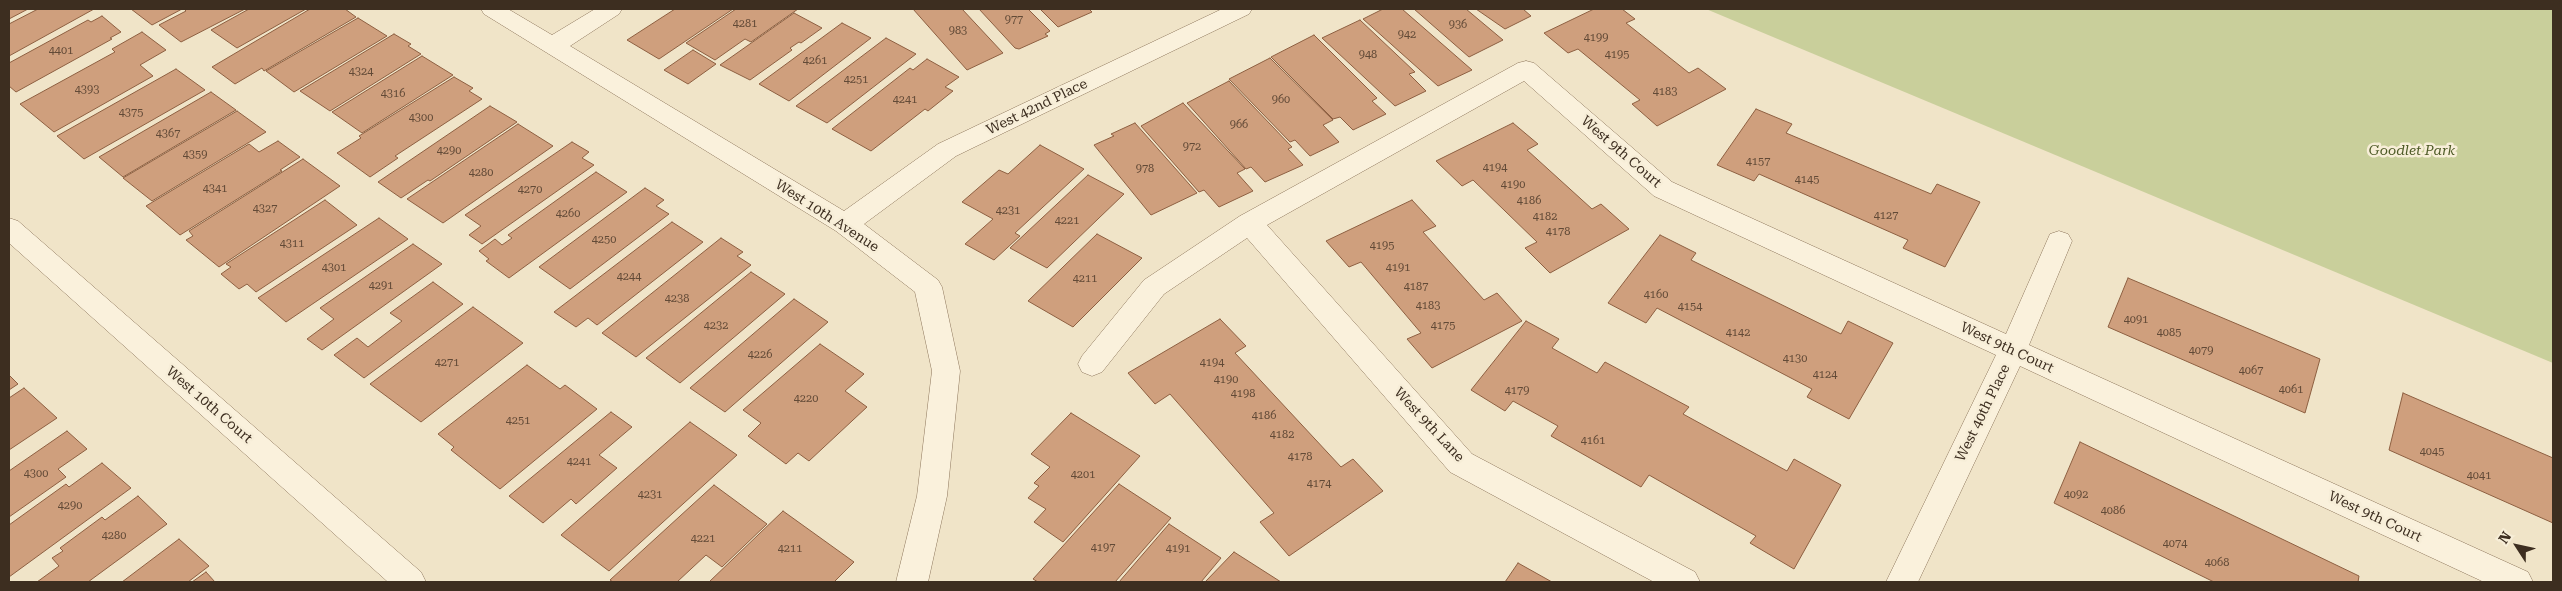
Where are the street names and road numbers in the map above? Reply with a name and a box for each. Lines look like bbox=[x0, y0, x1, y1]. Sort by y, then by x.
street label: West 42nd Place bbox=[984, 75, 1090, 139]
street label: West 9th Court bbox=[1577, 113, 1665, 191]
street label: West 10th Avenue bbox=[772, 176, 882, 256]
street label: West 9th Court bbox=[1958, 319, 2056, 377]
street label: West 40th Place bbox=[1952, 362, 2014, 464]
street label: West 10th Court bbox=[162, 363, 256, 447]
street label: West 9th Lane bbox=[1390, 384, 1468, 466]
street label: West 9th Court bbox=[2326, 488, 2424, 546]

